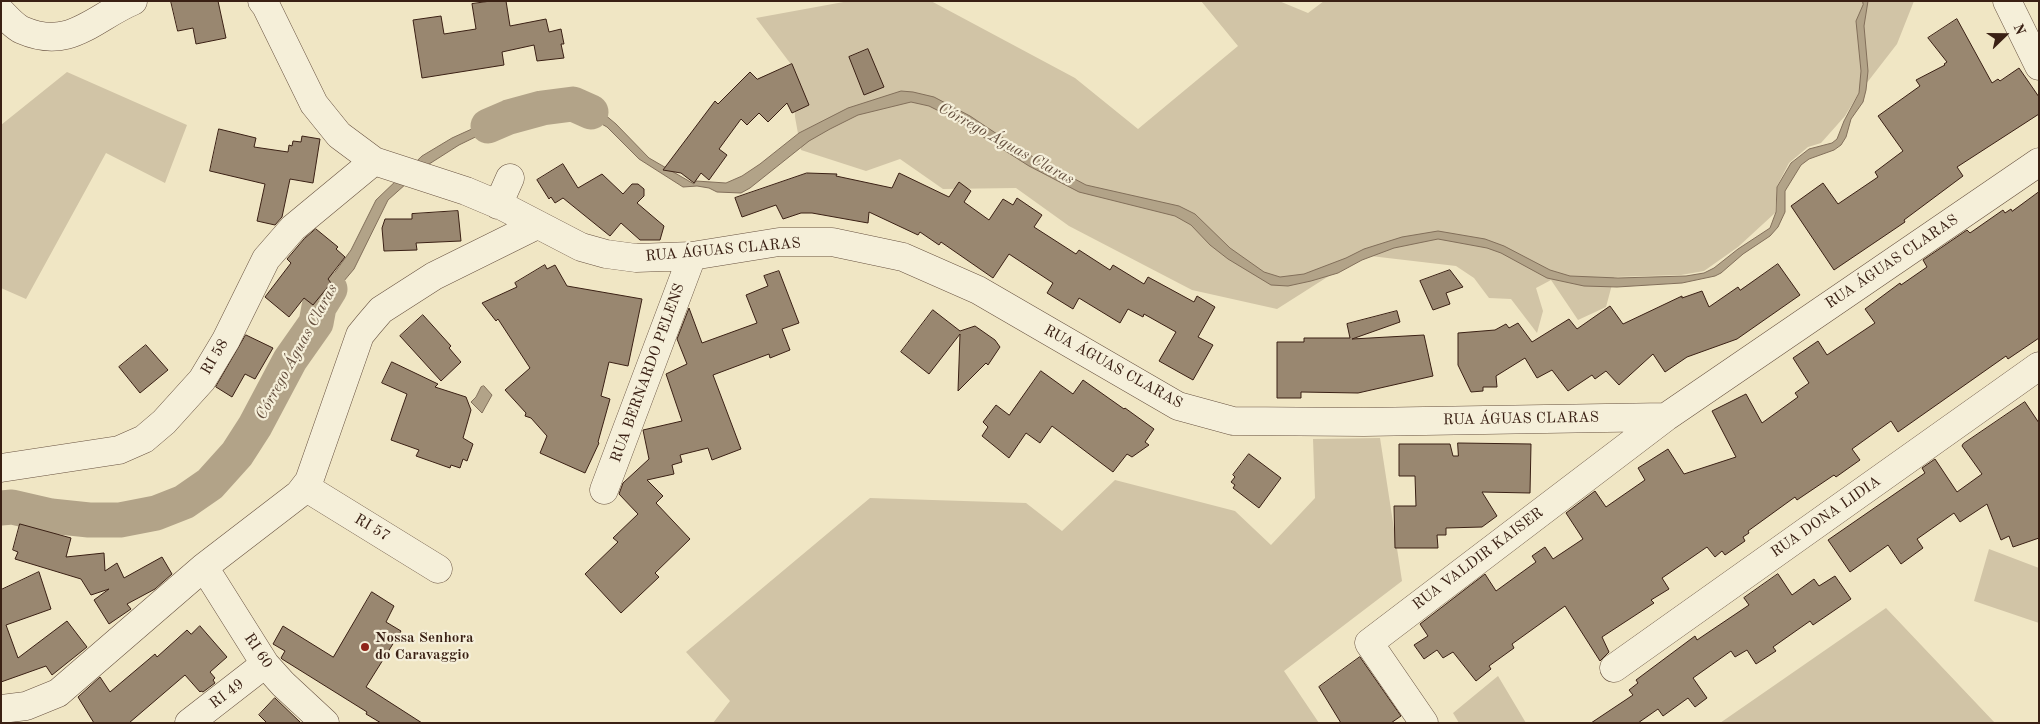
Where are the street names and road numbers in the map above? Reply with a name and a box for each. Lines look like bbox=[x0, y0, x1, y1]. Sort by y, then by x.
street label: RUA ÁGUAS CLARAS bbox=[1822, 211, 1962, 313]
street label: RUA ÁGUAS CLARAS bbox=[645, 234, 801, 266]
street label: RUA BERNARDO PELENS bbox=[607, 281, 689, 465]
street label: RUA ÁGUAS CLARAS bbox=[1040, 321, 1186, 413]
street label: RI 58 bbox=[197, 336, 233, 378]
street label: RUA ÁGUAS CLARAS bbox=[1443, 409, 1599, 429]
street label: RUA DONA LIDIA bbox=[1768, 472, 1884, 562]
street label: RUA VALDIR KAISER bbox=[1409, 504, 1547, 614]
street label: RI 57 bbox=[351, 510, 393, 546]
street label: RI 60 bbox=[240, 630, 276, 672]
street label: RI 49 bbox=[206, 675, 248, 713]

